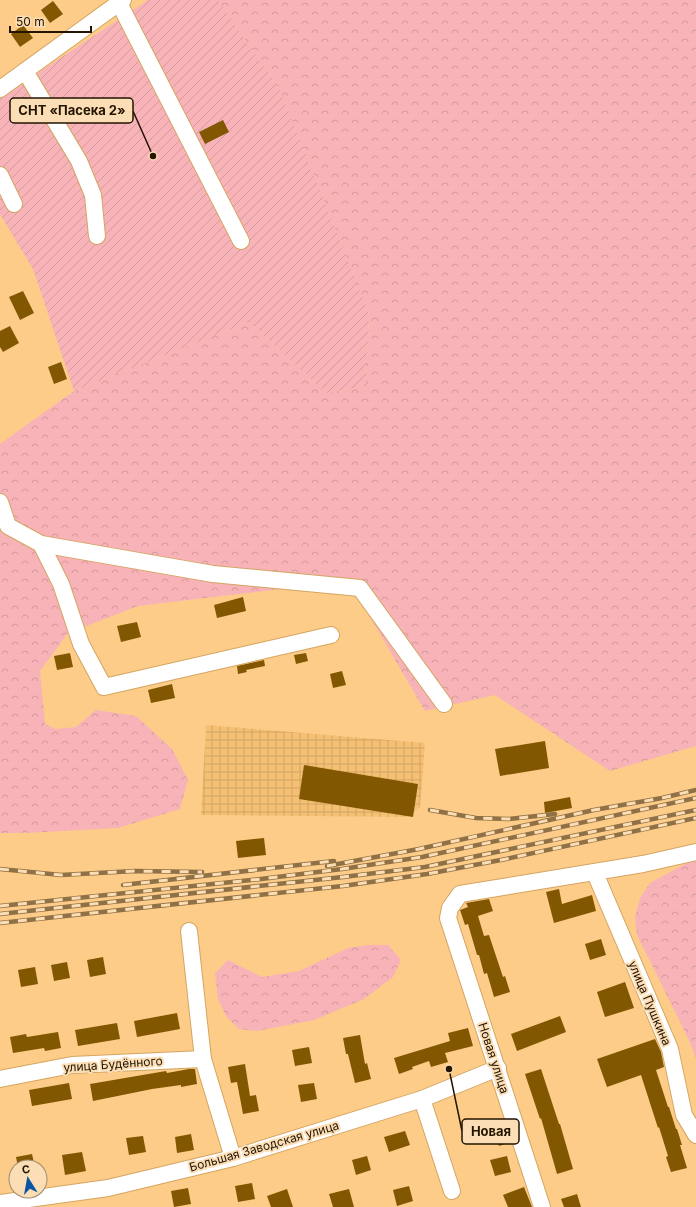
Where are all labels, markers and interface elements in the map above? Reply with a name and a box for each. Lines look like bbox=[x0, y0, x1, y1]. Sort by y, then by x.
scale bar bbox=[10, 8, 91, 34]
text: 50 m bbox=[16, 14, 45, 29]
callout: СНТ «Пасека 2» bbox=[10, 98, 133, 123]
text: СНТ «Пасека 2» bbox=[18, 102, 126, 118]
street label: улица Пушкина bbox=[625, 958, 675, 1048]
street label: Новая улица bbox=[475, 1021, 513, 1095]
street label: улица Будённого bbox=[63, 1053, 163, 1075]
street label: Большая Заводская улица bbox=[187, 1117, 341, 1175]
callout: Новая bbox=[462, 1119, 519, 1144]
text: Новая bbox=[471, 1123, 511, 1139]
north arrow bbox=[8, 1159, 48, 1199]
text: С bbox=[21, 1162, 31, 1177]

